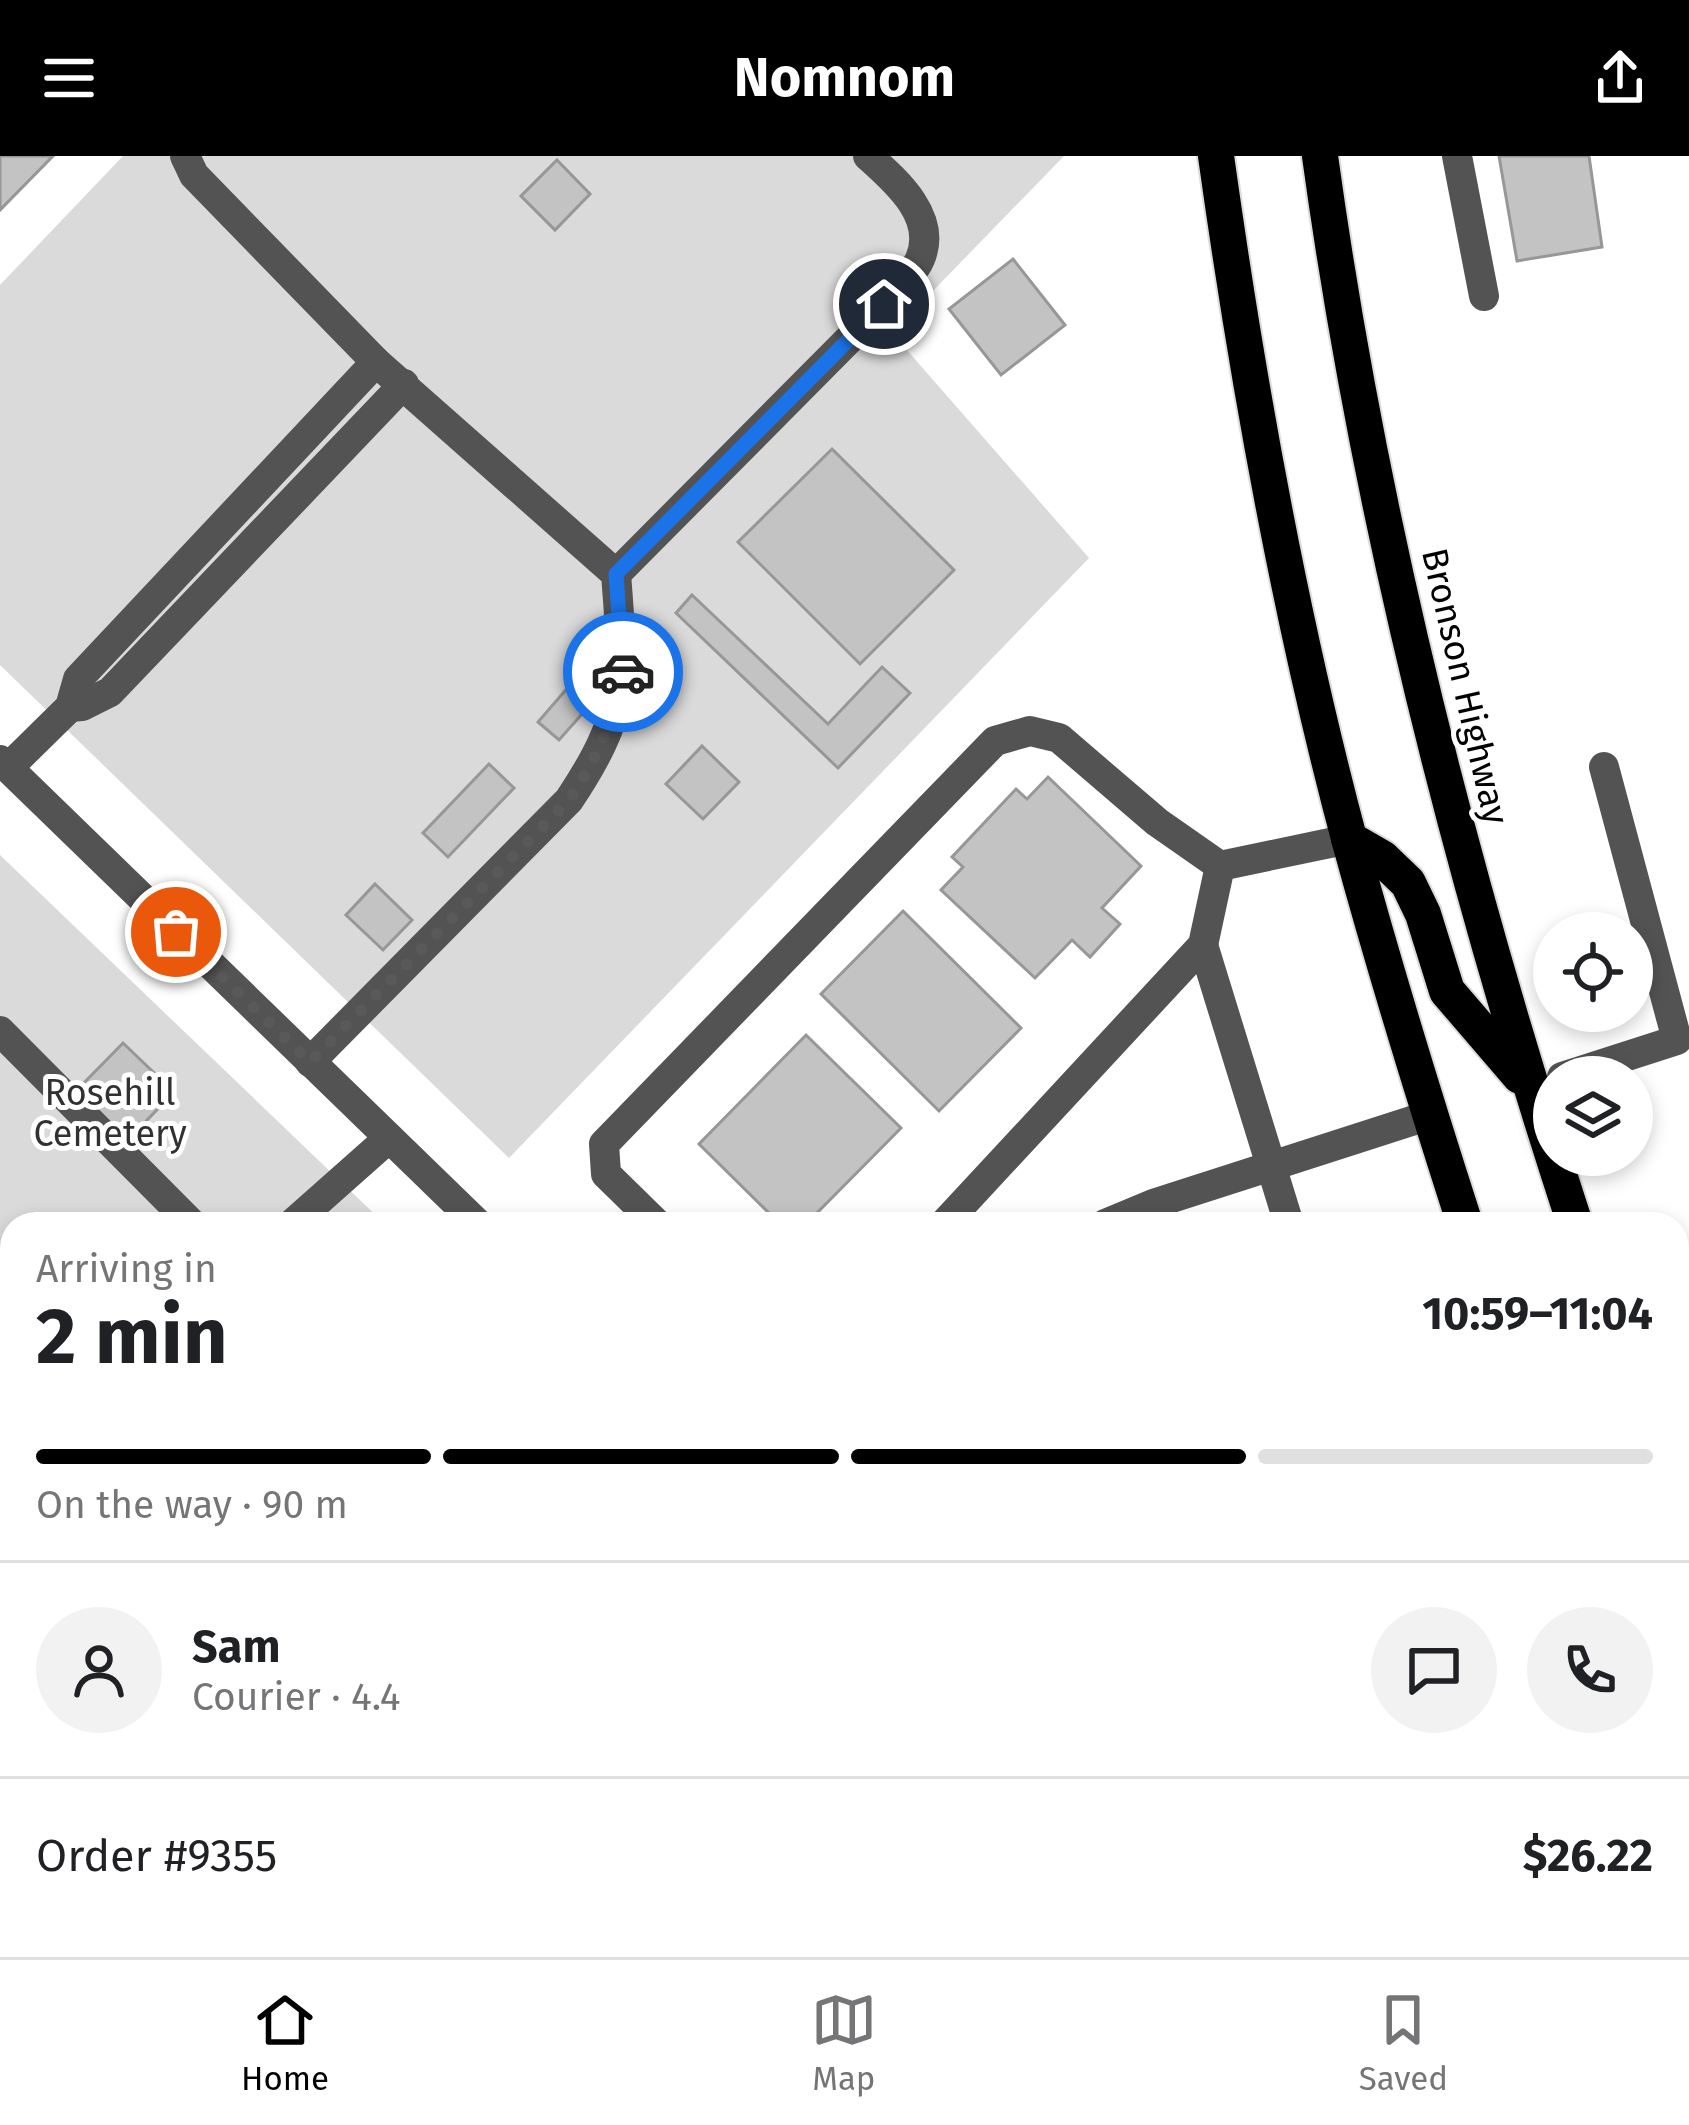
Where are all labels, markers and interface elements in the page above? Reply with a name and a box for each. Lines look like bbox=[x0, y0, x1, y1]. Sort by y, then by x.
icon: menu bbox=[36, 45, 102, 111]
icon: share bbox=[1587, 45, 1653, 111]
text: Nomnom bbox=[734, 46, 955, 110]
pin bbox=[833, 253, 935, 355]
icon: home bbox=[851, 271, 917, 337]
street label: Bronson Highway bbox=[1412, 544, 1518, 829]
courier bbox=[563, 612, 683, 732]
icon: car bbox=[590, 639, 656, 705]
pin bbox=[125, 881, 227, 983]
icon: bag bbox=[143, 899, 209, 965]
map controls bbox=[1533, 912, 1653, 1176]
button: locate bbox=[1533, 912, 1653, 1032]
button: layers bbox=[1533, 1056, 1653, 1176]
park label: Rosehill Cemetery bbox=[33, 1071, 187, 1156]
text: Arriving in bbox=[36, 1246, 217, 1292]
text: 10:59–11:04 bbox=[1422, 1287, 1653, 1341]
text: 2 min bbox=[36, 1290, 228, 1384]
text: On the way · 90 m bbox=[36, 1482, 348, 1528]
button: person bbox=[36, 1607, 162, 1733]
button: chat bbox=[1371, 1607, 1497, 1733]
button: phone bbox=[1527, 1607, 1653, 1733]
text: Sam bbox=[192, 1620, 280, 1674]
text: Courier · 4.4 bbox=[192, 1674, 401, 1720]
text: Order #9355 bbox=[36, 1829, 277, 1883]
text: $26.22 bbox=[1523, 1829, 1653, 1883]
tab: Home bbox=[241, 1987, 329, 2099]
tab: Map bbox=[811, 1987, 877, 2099]
tab: Saved bbox=[1359, 1987, 1448, 2099]

